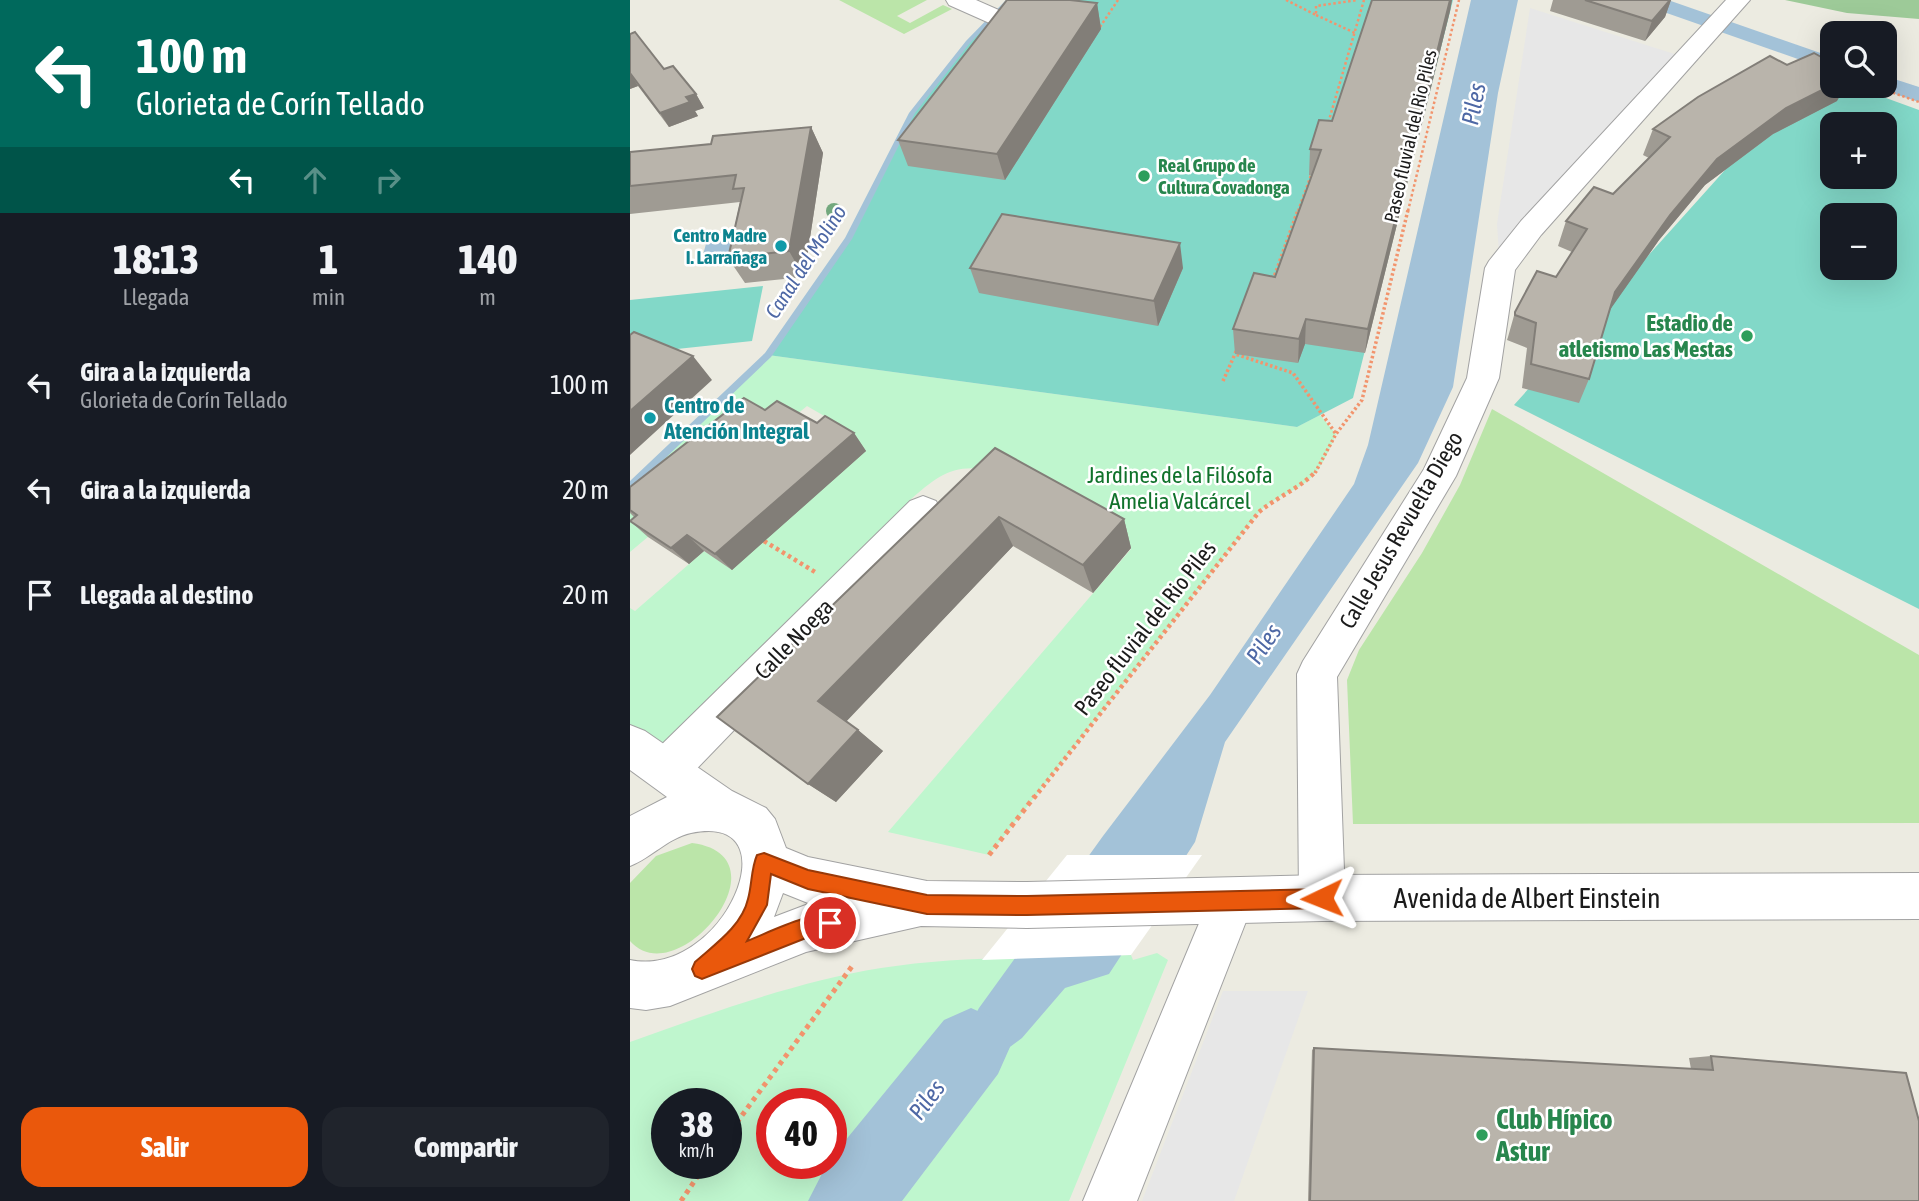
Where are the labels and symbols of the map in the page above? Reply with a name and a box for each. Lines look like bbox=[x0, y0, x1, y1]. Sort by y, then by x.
street label: Paseo fluvial del Rio Piles bbox=[1379, 47, 1441, 225]
water label: Piles bbox=[1456, 81, 1491, 127]
place label: Real Grupo de Cultura Covadonga bbox=[1158, 154, 1290, 198]
marker: Real Grupo de Cultura Covadonga bbox=[1136, 168, 1152, 184]
water label: Canal del Molino bbox=[760, 200, 851, 322]
place label: Centro Madre I. Larrañaga bbox=[673, 224, 767, 268]
marker: Centro Madre I. Larrañaga bbox=[773, 238, 789, 254]
place label: Estadio de atletismo Las Mestas bbox=[1559, 310, 1733, 362]
marker: Estadio de atletismo Las Mestas bbox=[1739, 328, 1755, 344]
place label: Centro de Atención Integral bbox=[663, 392, 810, 444]
marker: Centro de Atención Integral bbox=[642, 410, 658, 426]
street label: Calle Jesus Revuelta Diego bbox=[1334, 427, 1468, 633]
park label: Jardines de la Filósofa Amelia Valcárcel bbox=[1087, 462, 1273, 514]
street label: Paseo fluvial del Rio Piles bbox=[1069, 536, 1221, 720]
street label: Calle Noega bbox=[749, 593, 839, 685]
water label: Piles bbox=[1241, 619, 1287, 669]
position arrow bbox=[1285, 861, 1359, 935]
street label: Avenida de Albert Einstein bbox=[1393, 882, 1661, 914]
pin bbox=[800, 893, 860, 953]
water label: Piles bbox=[903, 1075, 950, 1125]
speed limit sign: 40 bbox=[756, 1088, 847, 1179]
place label: Club Hípico Astur bbox=[1495, 1103, 1613, 1167]
marker: Club Hípico Astur bbox=[1474, 1127, 1490, 1143]

